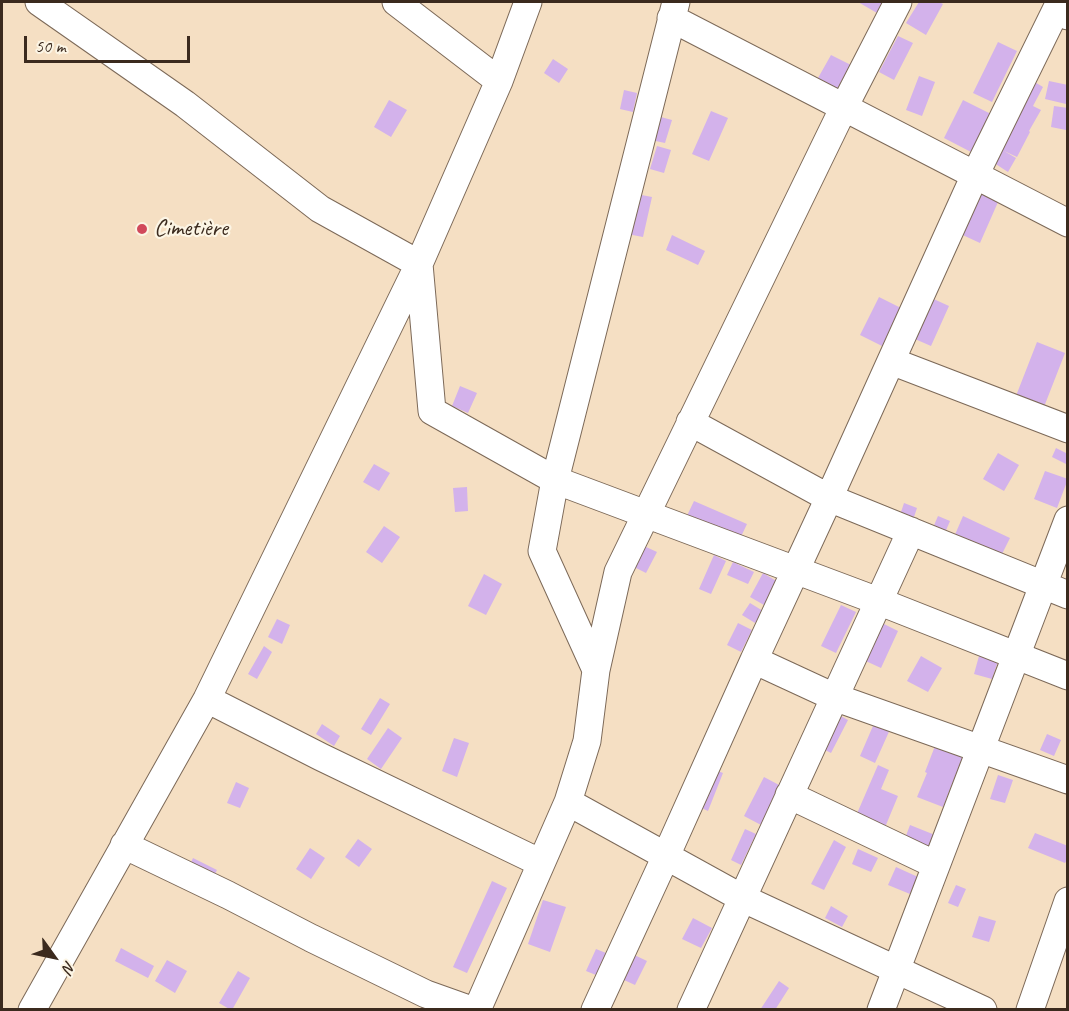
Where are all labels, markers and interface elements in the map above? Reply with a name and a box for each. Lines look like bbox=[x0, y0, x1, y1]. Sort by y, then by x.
scale bar bbox=[27, 24, 194, 62]
text: 50 m bbox=[35, 35, 66, 57]
place label: Cimetière bbox=[154, 215, 228, 243]
marker: Cimetière bbox=[135, 222, 149, 236]
north arrow bbox=[24, 927, 84, 987]
text: N bbox=[58, 957, 80, 976]

